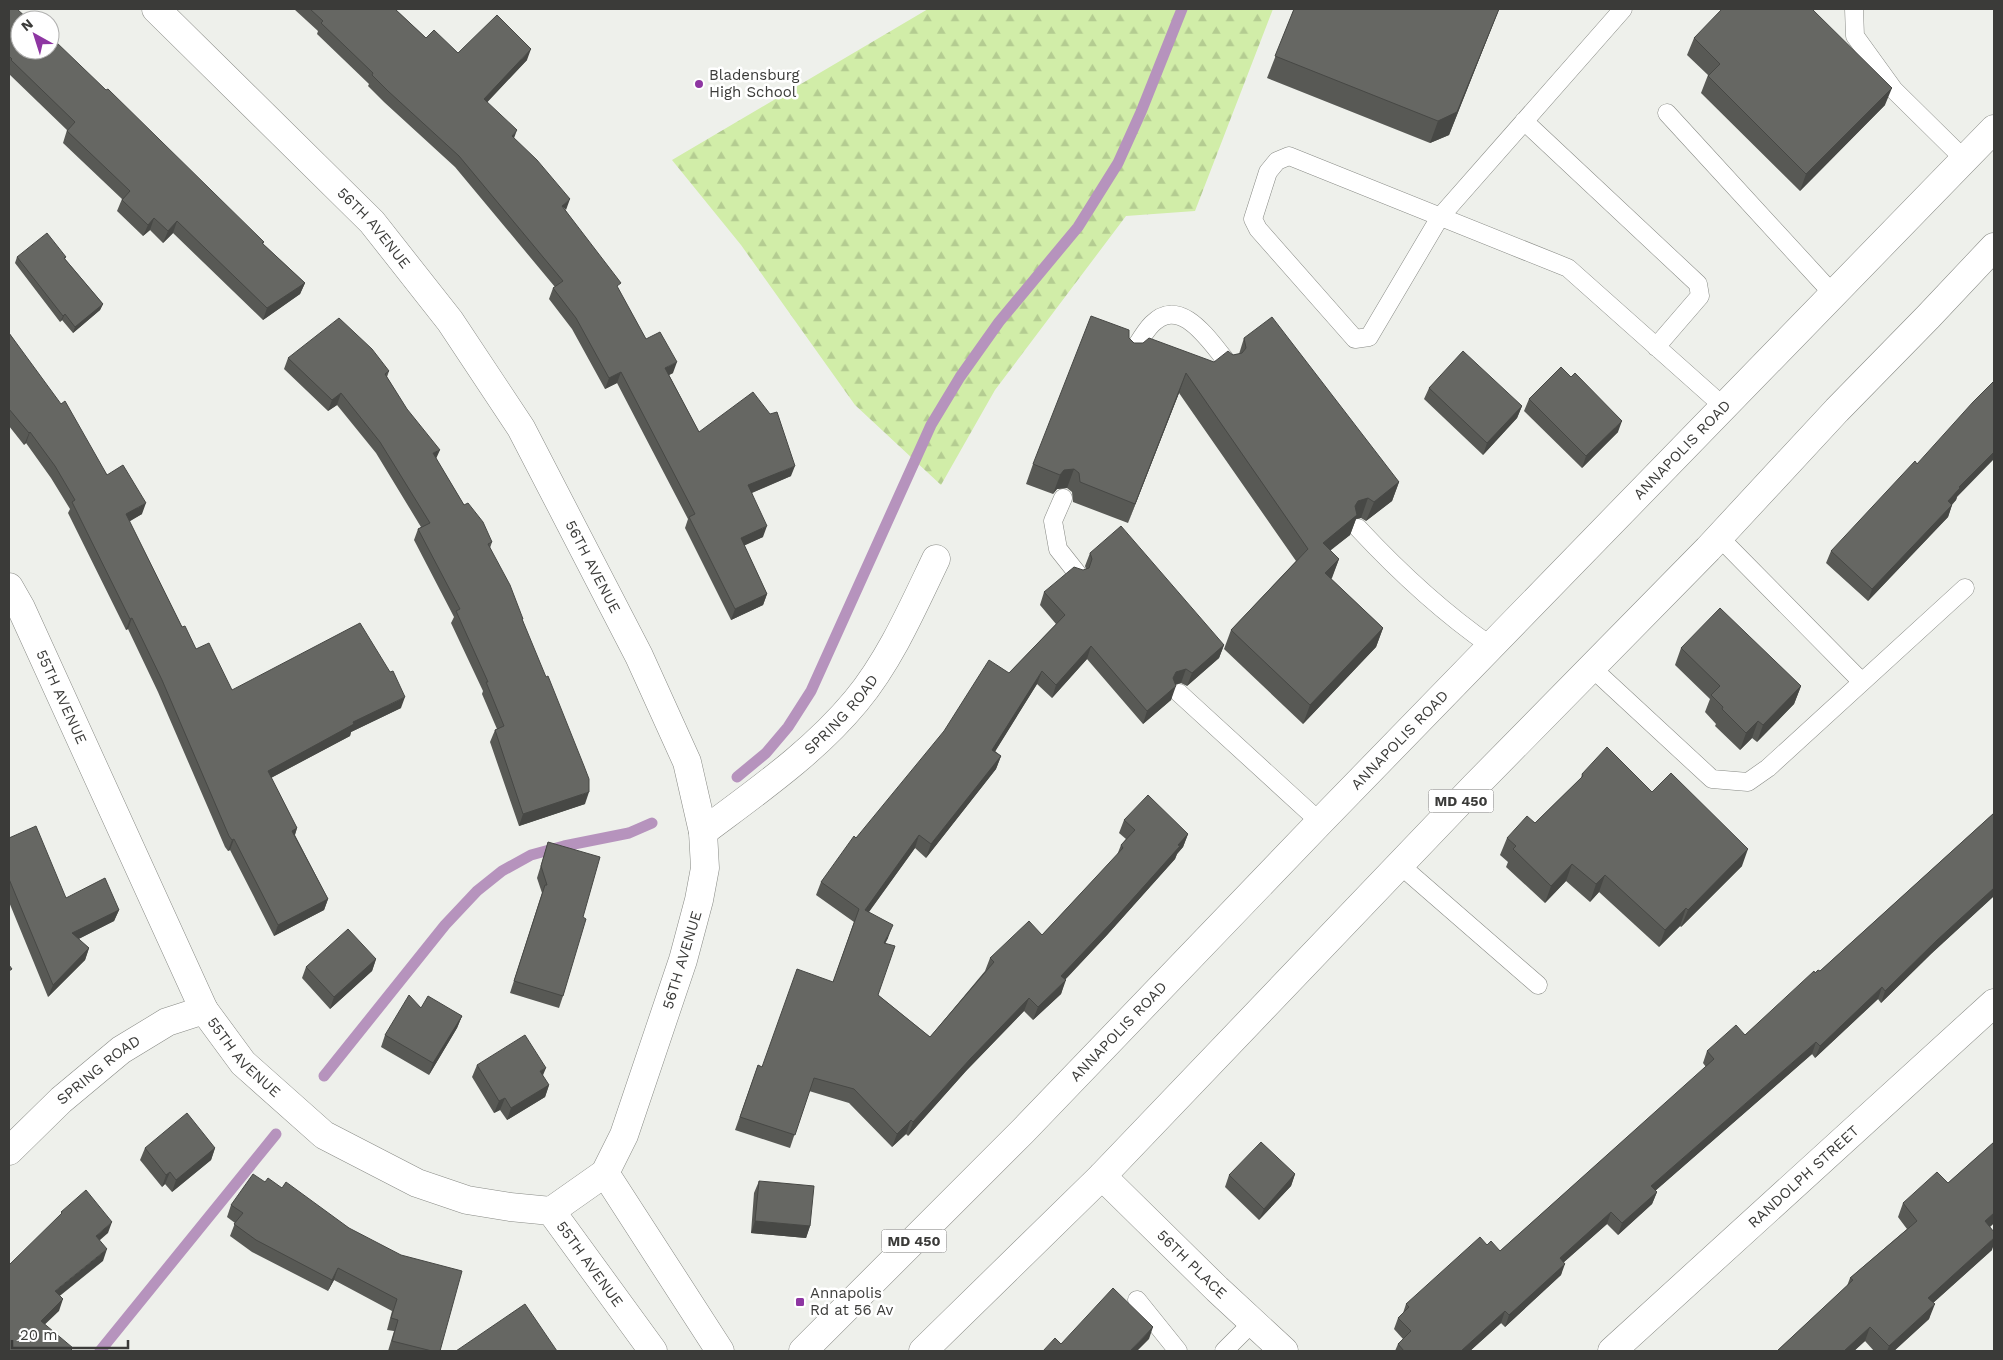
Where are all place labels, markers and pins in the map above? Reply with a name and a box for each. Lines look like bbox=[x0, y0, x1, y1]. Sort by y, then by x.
place label: Bladensburg High School bbox=[709, 66, 800, 101]
marker: Bladensburg High School bbox=[693, 78, 705, 90]
place label: Annapolis Rd at 56 Av bbox=[810, 1284, 894, 1319]
marker: Annapolis Rd at 56 Av bbox=[794, 1296, 806, 1308]

